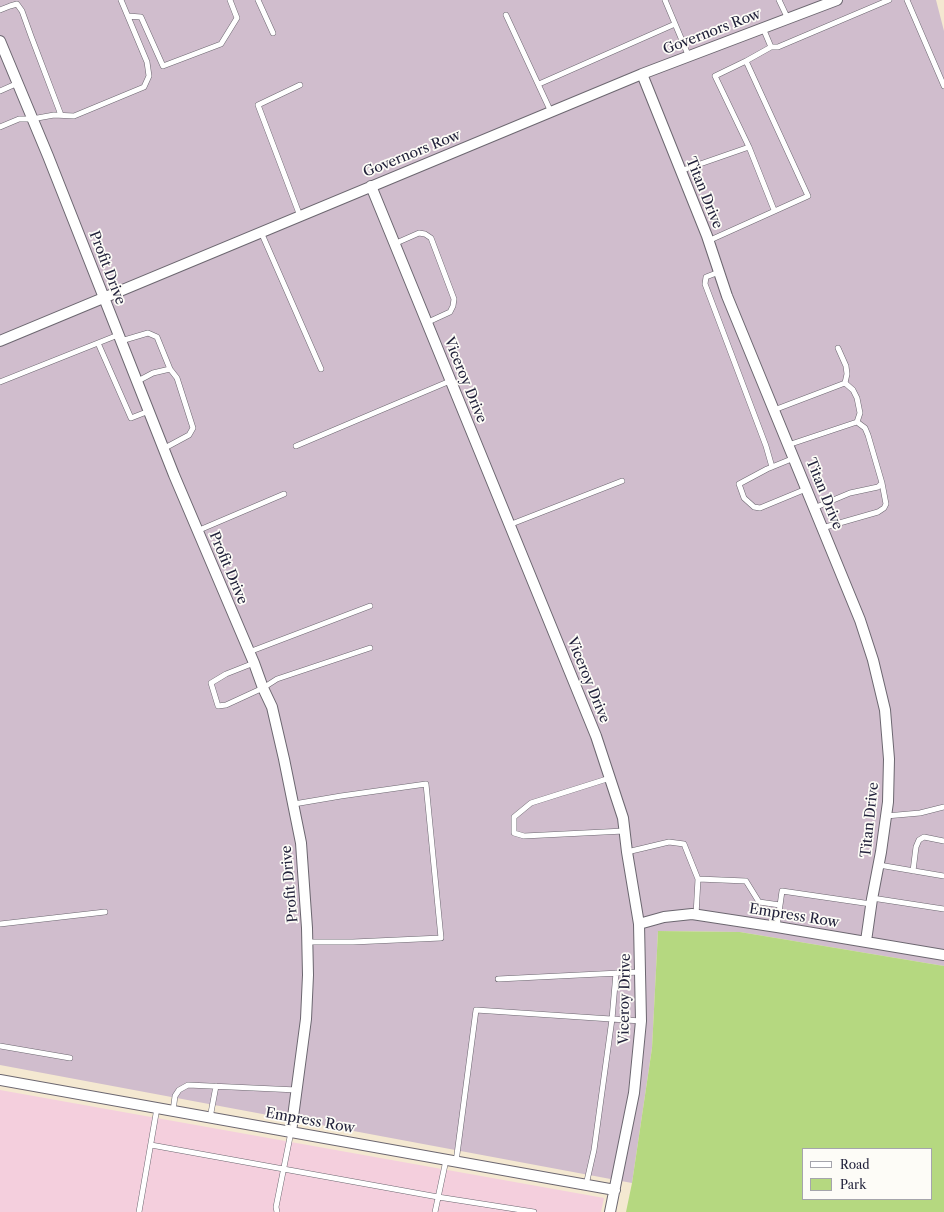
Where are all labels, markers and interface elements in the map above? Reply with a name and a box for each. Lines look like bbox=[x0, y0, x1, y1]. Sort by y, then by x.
street label: Governors Row bbox=[661, 6, 763, 58]
street label: Governors Row bbox=[361, 127, 463, 181]
street label: Titan Drive bbox=[682, 155, 726, 231]
street label: Profit Drive bbox=[85, 229, 129, 307]
street label: Viceroy Drive bbox=[440, 335, 490, 425]
street label: Titan Drive bbox=[802, 456, 846, 532]
street label: Profit Drive bbox=[205, 529, 251, 607]
street label: Viceroy Drive bbox=[563, 635, 613, 725]
street label: Titan Drive bbox=[858, 781, 882, 859]
street label: Profit Drive bbox=[278, 845, 302, 923]
street label: Empress Row bbox=[748, 901, 840, 931]
street label: Viceroy Drive bbox=[616, 953, 634, 1045]
street label: Empress Row bbox=[264, 1105, 356, 1137]
legend bbox=[802, 1148, 932, 1200]
text: Road bbox=[840, 1157, 870, 1172]
text: Park bbox=[840, 1177, 866, 1192]

